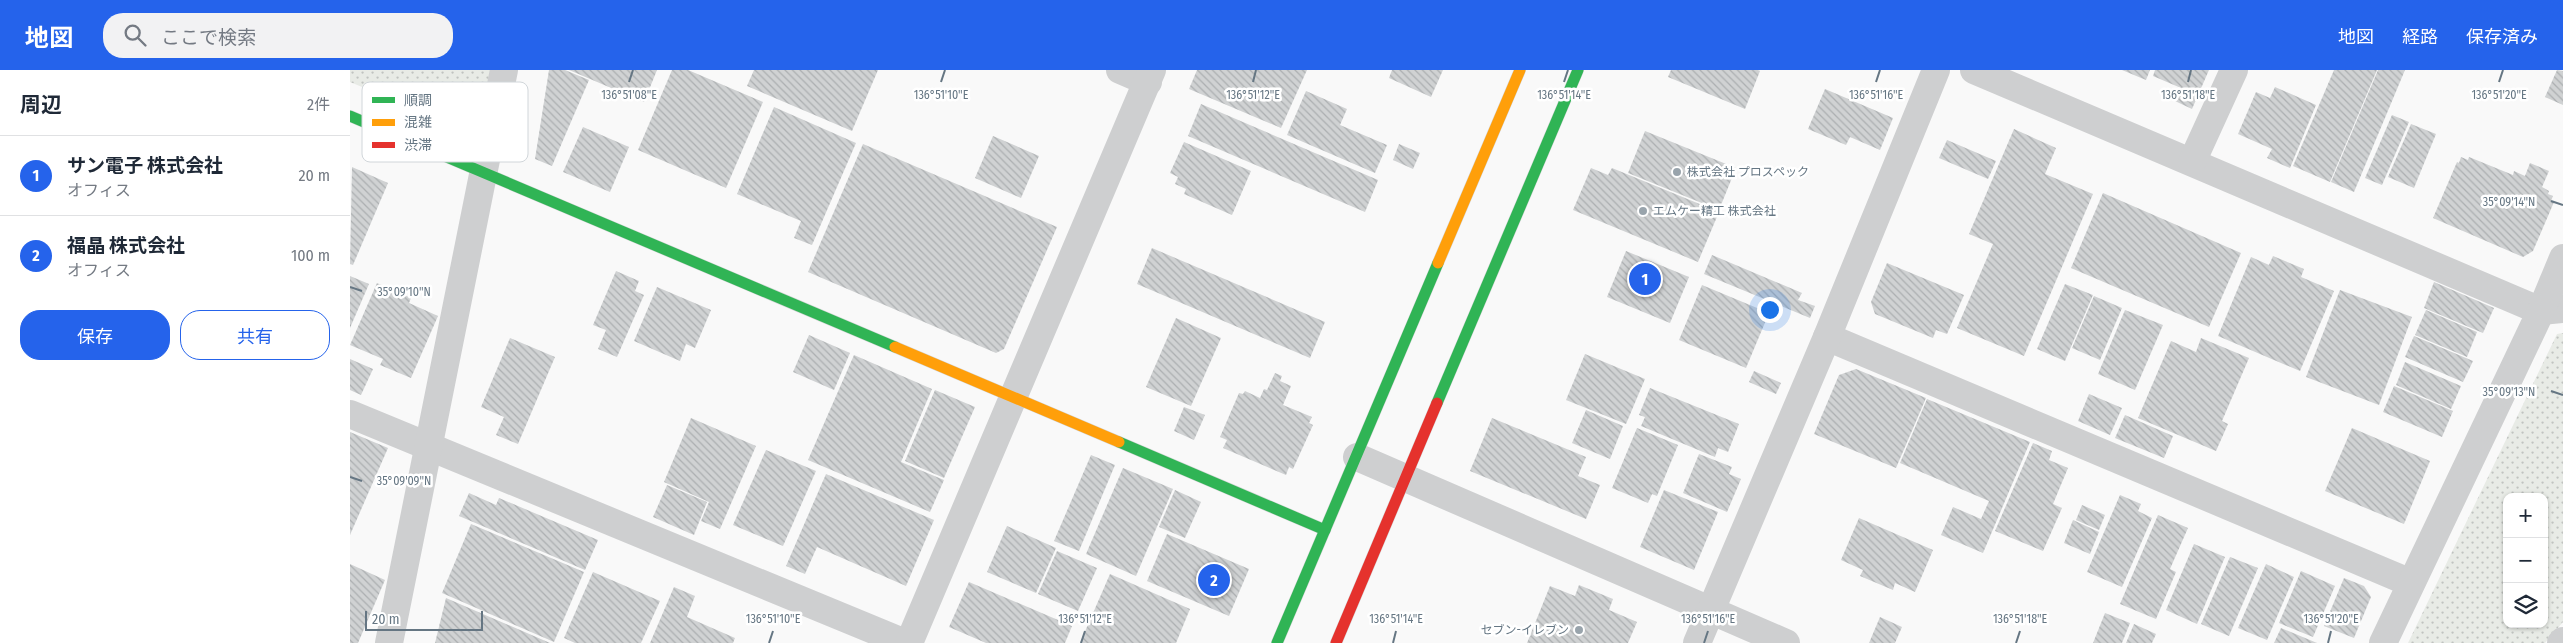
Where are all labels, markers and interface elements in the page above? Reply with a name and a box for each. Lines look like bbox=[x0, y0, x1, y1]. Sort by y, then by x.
search box bbox=[103, 13, 453, 58]
icon: search bbox=[121, 21, 149, 49]
text: 地図 bbox=[25, 24, 73, 52]
text: ここで検索 bbox=[161, 26, 256, 49]
text: 地図 bbox=[2338, 26, 2374, 48]
text: 経路 bbox=[2402, 26, 2438, 48]
text: 保存済み bbox=[2466, 26, 2538, 48]
legend bbox=[362, 82, 528, 162]
text: 136°51'08"E bbox=[601, 88, 657, 102]
text: 136°51'10"E bbox=[914, 88, 969, 102]
text: 136°51'12"E bbox=[1226, 88, 1280, 102]
text: 136°51'14"E bbox=[1537, 88, 1591, 102]
text: 136°51'16"E bbox=[1849, 88, 1903, 102]
text: 136°51'18"E bbox=[2161, 88, 2215, 102]
text: 136°51'20"E bbox=[2471, 88, 2527, 102]
text: 周辺 bbox=[20, 92, 62, 118]
text: 順調 bbox=[404, 92, 432, 109]
text: 2件 bbox=[307, 95, 330, 114]
text: 混雑 bbox=[404, 114, 432, 131]
text: 渋滞 bbox=[404, 137, 432, 154]
text: サン電子 株式会社 bbox=[67, 154, 223, 177]
place label: 株式会社 プロスペック bbox=[1687, 165, 1809, 179]
text: 1 bbox=[33, 166, 39, 185]
text: 20 m bbox=[299, 166, 330, 185]
marker: 株式会社 プロスペック bbox=[1671, 166, 1683, 178]
text: オフィス bbox=[67, 181, 131, 200]
text: 35°09'14"N bbox=[2483, 195, 2535, 209]
place label: エムケー精工 株式会社 bbox=[1653, 204, 1776, 218]
marker: エムケー精工 株式会社 bbox=[1637, 205, 1649, 217]
text: 福晶 株式会社 bbox=[67, 234, 185, 257]
text: 2 bbox=[32, 246, 40, 265]
text: 100 m bbox=[291, 246, 330, 265]
pin: 1 bbox=[1629, 260, 1661, 298]
text: オフィス bbox=[67, 261, 131, 280]
text: 35°09'10"N bbox=[377, 285, 431, 299]
your location bbox=[1757, 297, 1783, 323]
button: 保存 bbox=[20, 310, 170, 360]
button: 共有 bbox=[180, 310, 330, 360]
text: 35°09'13"N bbox=[2483, 385, 2535, 399]
text: 35°09'09"N bbox=[377, 474, 431, 488]
map controls bbox=[2503, 493, 2548, 628]
button: + bbox=[2503, 493, 2548, 538]
button: − bbox=[2503, 538, 2548, 583]
pin: 2 bbox=[1198, 561, 1230, 599]
button: layers bbox=[2503, 583, 2548, 628]
scale bar bbox=[365, 608, 482, 631]
text: 20 m bbox=[372, 611, 400, 628]
text: 136°51'10"E bbox=[746, 612, 801, 626]
text: 136°51'12"E bbox=[1058, 612, 1112, 626]
text: 136°51'14"E bbox=[1369, 612, 1423, 626]
text: 136°51'16"E bbox=[1681, 612, 1735, 626]
text: 136°51'18"E bbox=[1993, 612, 2047, 626]
text: 136°51'20"E bbox=[2303, 612, 2359, 626]
place label: セブン-イレブン bbox=[1481, 623, 1569, 637]
marker: セブン-イレブン bbox=[1573, 624, 1585, 636]

